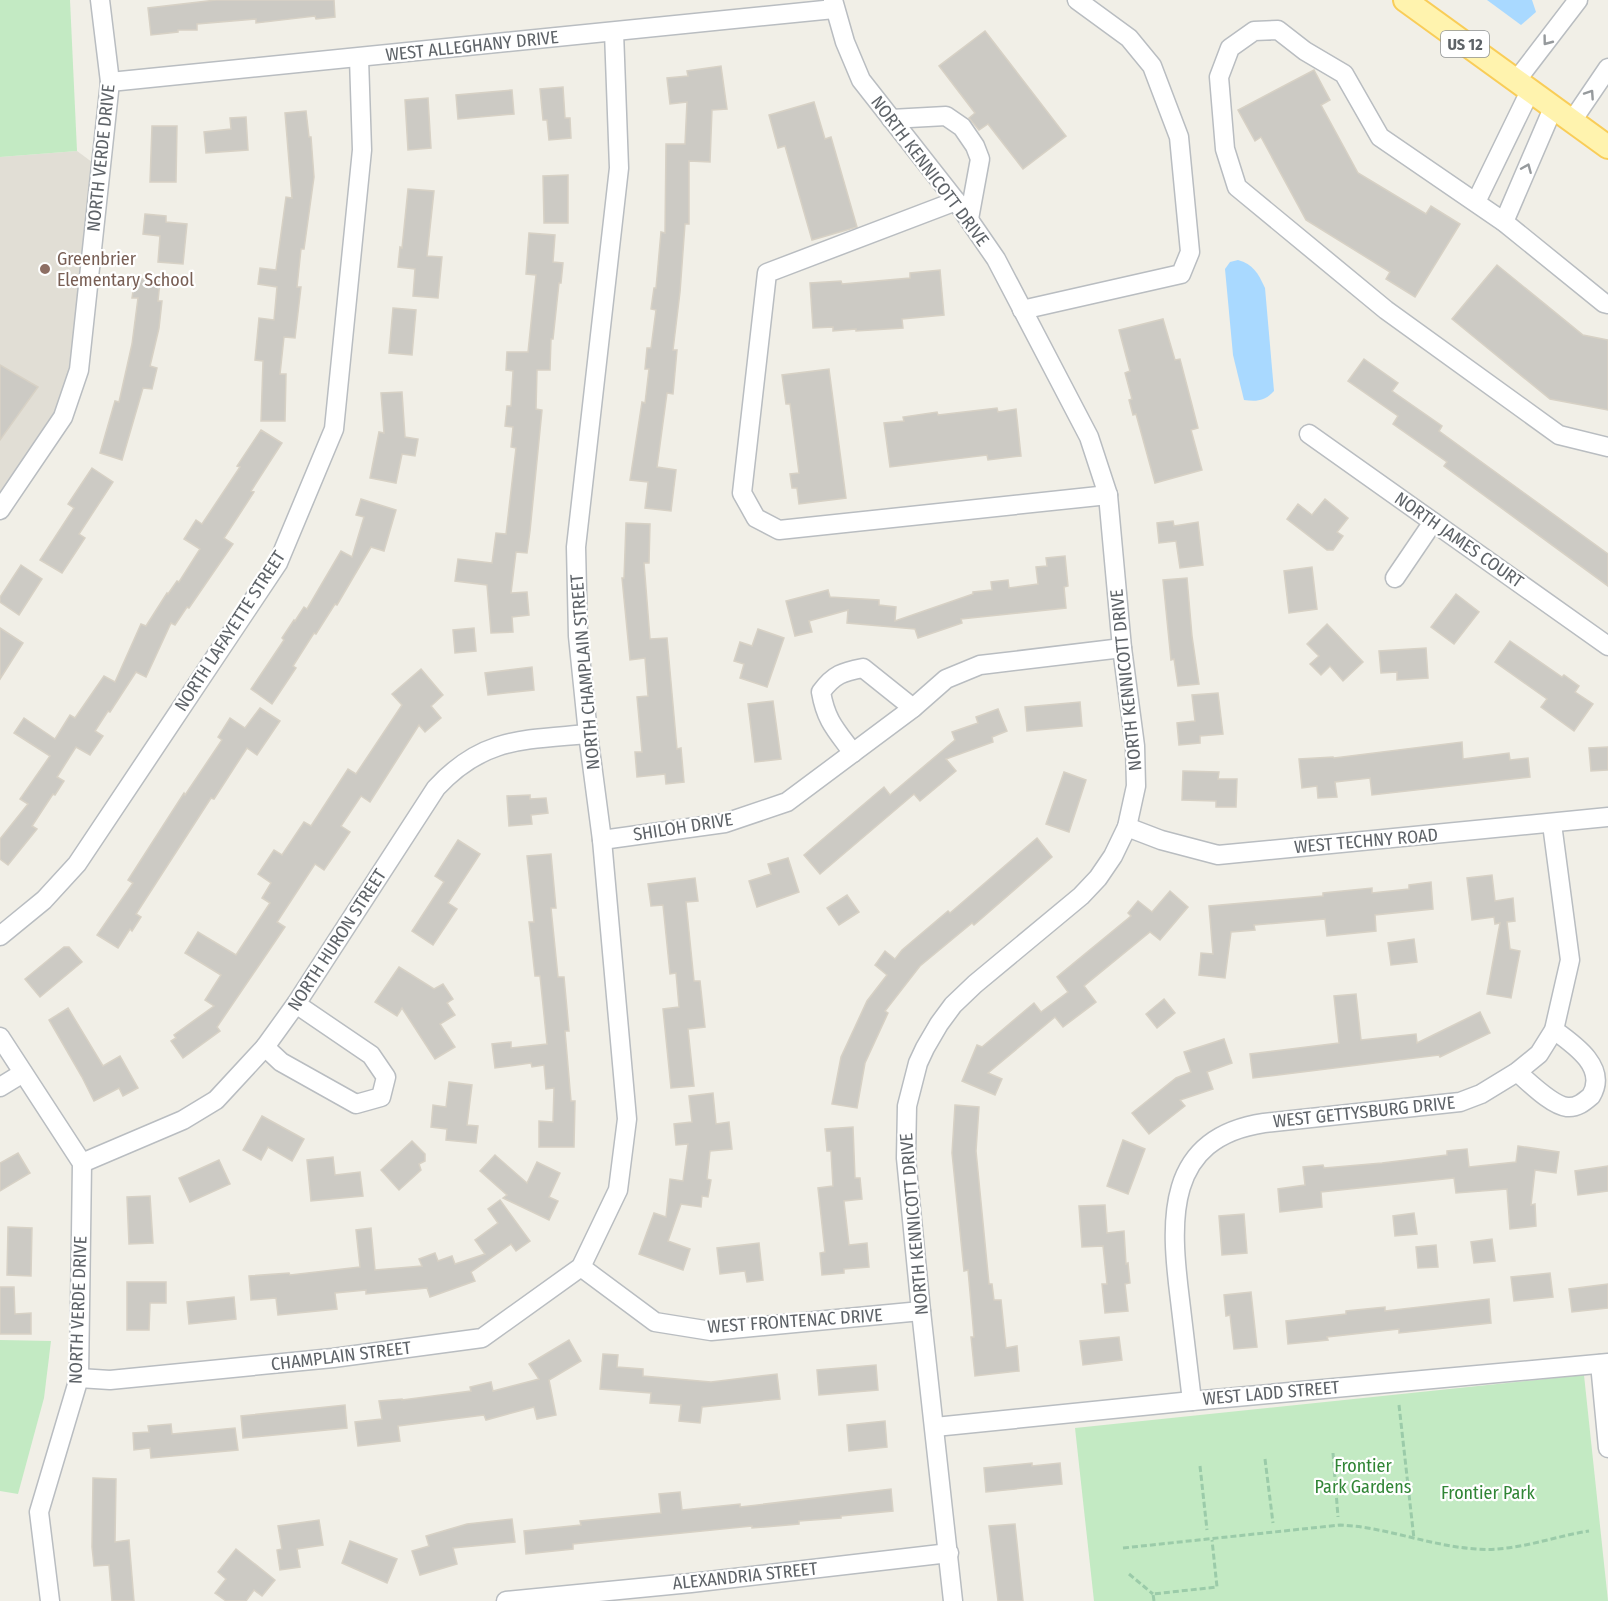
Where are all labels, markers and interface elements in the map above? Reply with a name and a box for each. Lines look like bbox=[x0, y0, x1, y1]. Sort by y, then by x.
street label: WEST ALLEGHANY DRIVE bbox=[384, 26, 560, 66]
road number: US 12 bbox=[1441, 31, 1489, 57]
one-way arrow bbox=[1543, 34, 1554, 45]
street label: NORTH VERDE DRIVE bbox=[82, 83, 120, 233]
one-way arrow bbox=[1583, 90, 1594, 101]
street label: NORTH KENNICOTT DRIVE bbox=[866, 91, 994, 251]
one-way arrow bbox=[1520, 164, 1532, 175]
place label: Greenbrier Elementary School bbox=[57, 248, 194, 291]
marker: Greenbrier Elementary School bbox=[38, 262, 52, 276]
street label: NORTH JAMES COURT bbox=[1390, 487, 1528, 593]
street label: NORTH LAFAYETTE STREET bbox=[170, 546, 290, 715]
street label: NORTH CHAMPLAIN STREET bbox=[565, 573, 605, 771]
street label: NORTH KENNICOTT DRIVE bbox=[1106, 588, 1146, 772]
street label: SHILOH DRIVE bbox=[632, 808, 734, 846]
street label: WEST TECHNY ROAD bbox=[1293, 824, 1439, 858]
street label: NORTH HURON STREET bbox=[283, 864, 391, 1015]
street label: WEST GETTYSBURG DRIVE bbox=[1272, 1091, 1456, 1133]
street label: NORTH KENNICOTT DRIVE bbox=[895, 1132, 933, 1316]
street label: NORTH VERDE DRIVE bbox=[64, 1236, 92, 1384]
street label: WEST FRONTENAC DRIVE bbox=[707, 1304, 883, 1338]
street label: CHAMPLAIN STREET bbox=[270, 1336, 413, 1376]
street label: WEST LADD STREET bbox=[1202, 1376, 1341, 1410]
park label: Frontier Park Gardens bbox=[1315, 1455, 1412, 1498]
park label: Frontier Park bbox=[1441, 1482, 1536, 1504]
street label: ALEXANDRIA STREET bbox=[671, 1557, 819, 1595]

